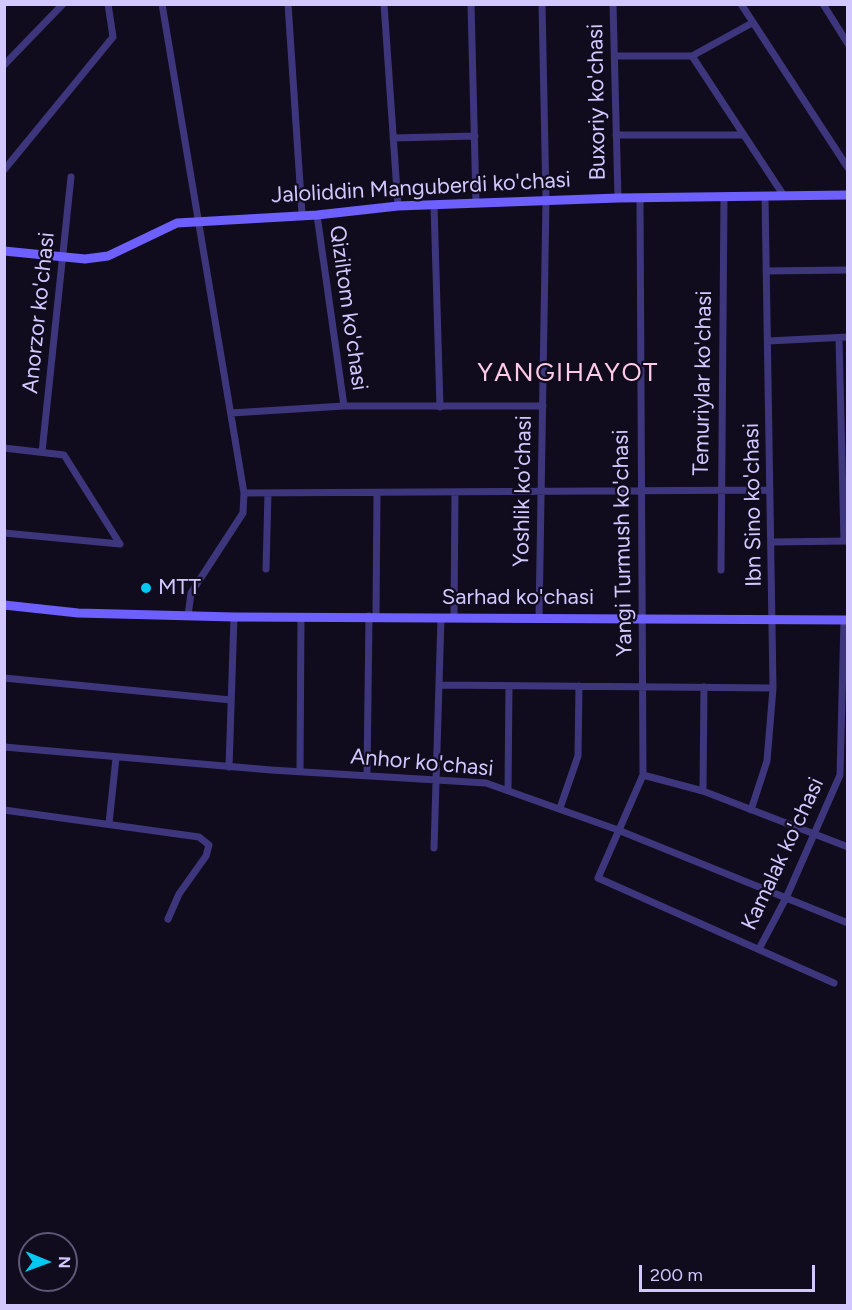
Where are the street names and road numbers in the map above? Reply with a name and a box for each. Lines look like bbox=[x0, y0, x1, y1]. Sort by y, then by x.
street label: Buxoriy ko'chasi bbox=[582, 23, 612, 181]
street label: Jaloliddin Manguberdi ko'chasi bbox=[270, 167, 572, 209]
street label: Qiziltom ko'chasi bbox=[323, 224, 373, 392]
street label: Anorzor ko'chasi bbox=[17, 231, 61, 395]
street label: Temuriylar ko'chasi bbox=[688, 290, 718, 476]
street label: Yoshlik ko'chasi bbox=[508, 415, 538, 567]
street label: Ibn Sino ko'chasi bbox=[738, 423, 768, 587]
street label: Yangi Turmush ko'chasi bbox=[608, 429, 638, 657]
street label: Sarhad ko'chasi bbox=[442, 585, 594, 611]
street label: Anhor ko'chasi bbox=[349, 744, 495, 782]
street label: Kamalak ko'chasi bbox=[736, 774, 830, 934]

